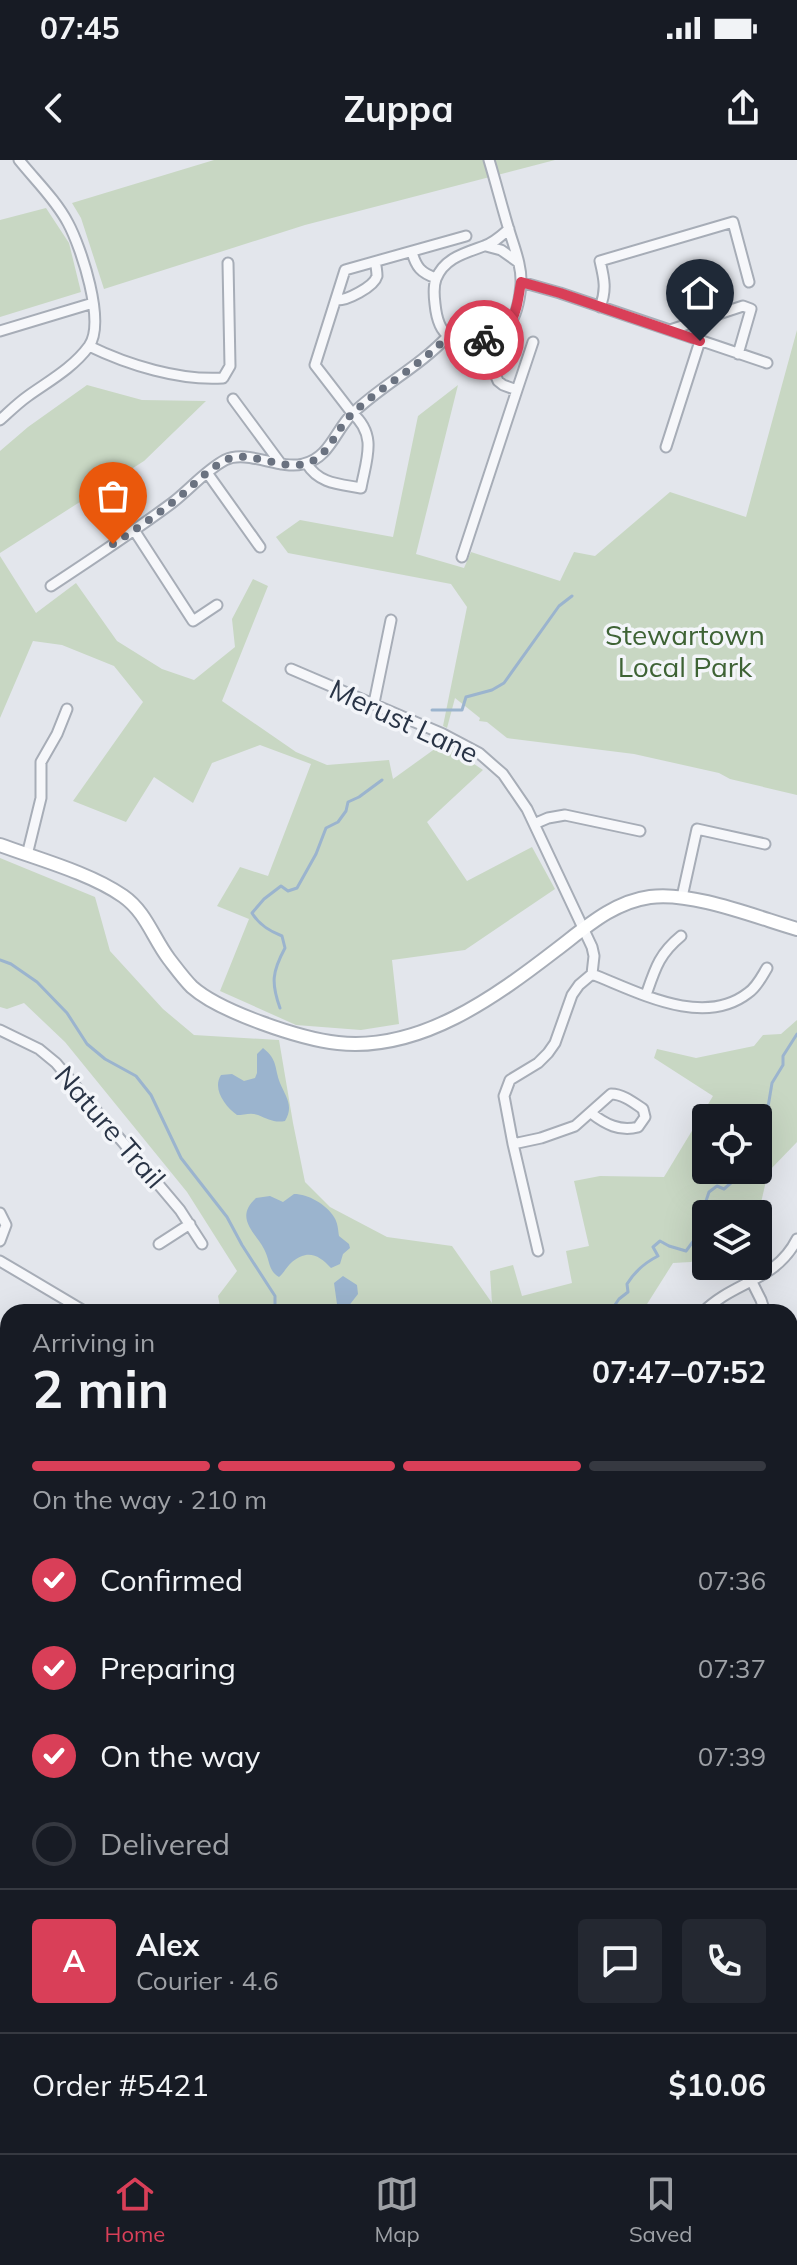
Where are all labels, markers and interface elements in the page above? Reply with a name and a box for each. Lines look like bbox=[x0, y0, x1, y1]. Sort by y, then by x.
text: 07:45 bbox=[40, 9, 119, 47]
icon: back bbox=[32, 86, 76, 130]
text: Zuppa bbox=[344, 86, 453, 131]
icon: share bbox=[721, 86, 765, 130]
pin bbox=[666, 259, 734, 341]
icon: home bbox=[678, 271, 722, 315]
courier bbox=[444, 300, 524, 380]
icon: bike bbox=[462, 318, 506, 362]
pin bbox=[79, 462, 147, 544]
icon: bag bbox=[91, 474, 135, 518]
park label: Stewartown Local Park bbox=[605, 617, 765, 684]
street label: Merust Lane bbox=[324, 671, 484, 770]
street label: Nature Trail bbox=[48, 1058, 173, 1195]
map controls bbox=[692, 1104, 772, 1280]
button: locate bbox=[692, 1104, 772, 1184]
button: layers bbox=[692, 1200, 772, 1280]
text: Arriving in bbox=[32, 1326, 155, 1359]
text: 07:47–07:52 bbox=[592, 1353, 766, 1391]
text: 2 min bbox=[32, 1356, 169, 1421]
text: On the way · 210 m bbox=[32, 1483, 267, 1516]
icon: check bbox=[32, 1558, 76, 1602]
text: Confirmed bbox=[100, 1561, 243, 1599]
text: 07:36 bbox=[698, 1564, 766, 1597]
icon: check bbox=[32, 1646, 76, 1690]
text: Preparing bbox=[100, 1649, 236, 1687]
text: 07:37 bbox=[698, 1652, 766, 1685]
icon: check bbox=[32, 1734, 76, 1778]
text: On the way bbox=[100, 1737, 260, 1775]
text: 07:39 bbox=[698, 1740, 766, 1773]
text: Delivered bbox=[100, 1825, 230, 1863]
button: chat bbox=[578, 1919, 662, 2003]
button: phone bbox=[682, 1919, 766, 2003]
text: Alex bbox=[136, 1926, 199, 1964]
text: A bbox=[63, 1942, 85, 1980]
text: Courier · 4.6 bbox=[136, 1964, 279, 1997]
text: Order #5421 bbox=[32, 2066, 209, 2104]
text: $10.06 bbox=[669, 2066, 766, 2104]
tab: Home bbox=[105, 2172, 165, 2248]
tab: Map bbox=[374, 2172, 420, 2248]
tab: Saved bbox=[629, 2172, 692, 2248]

